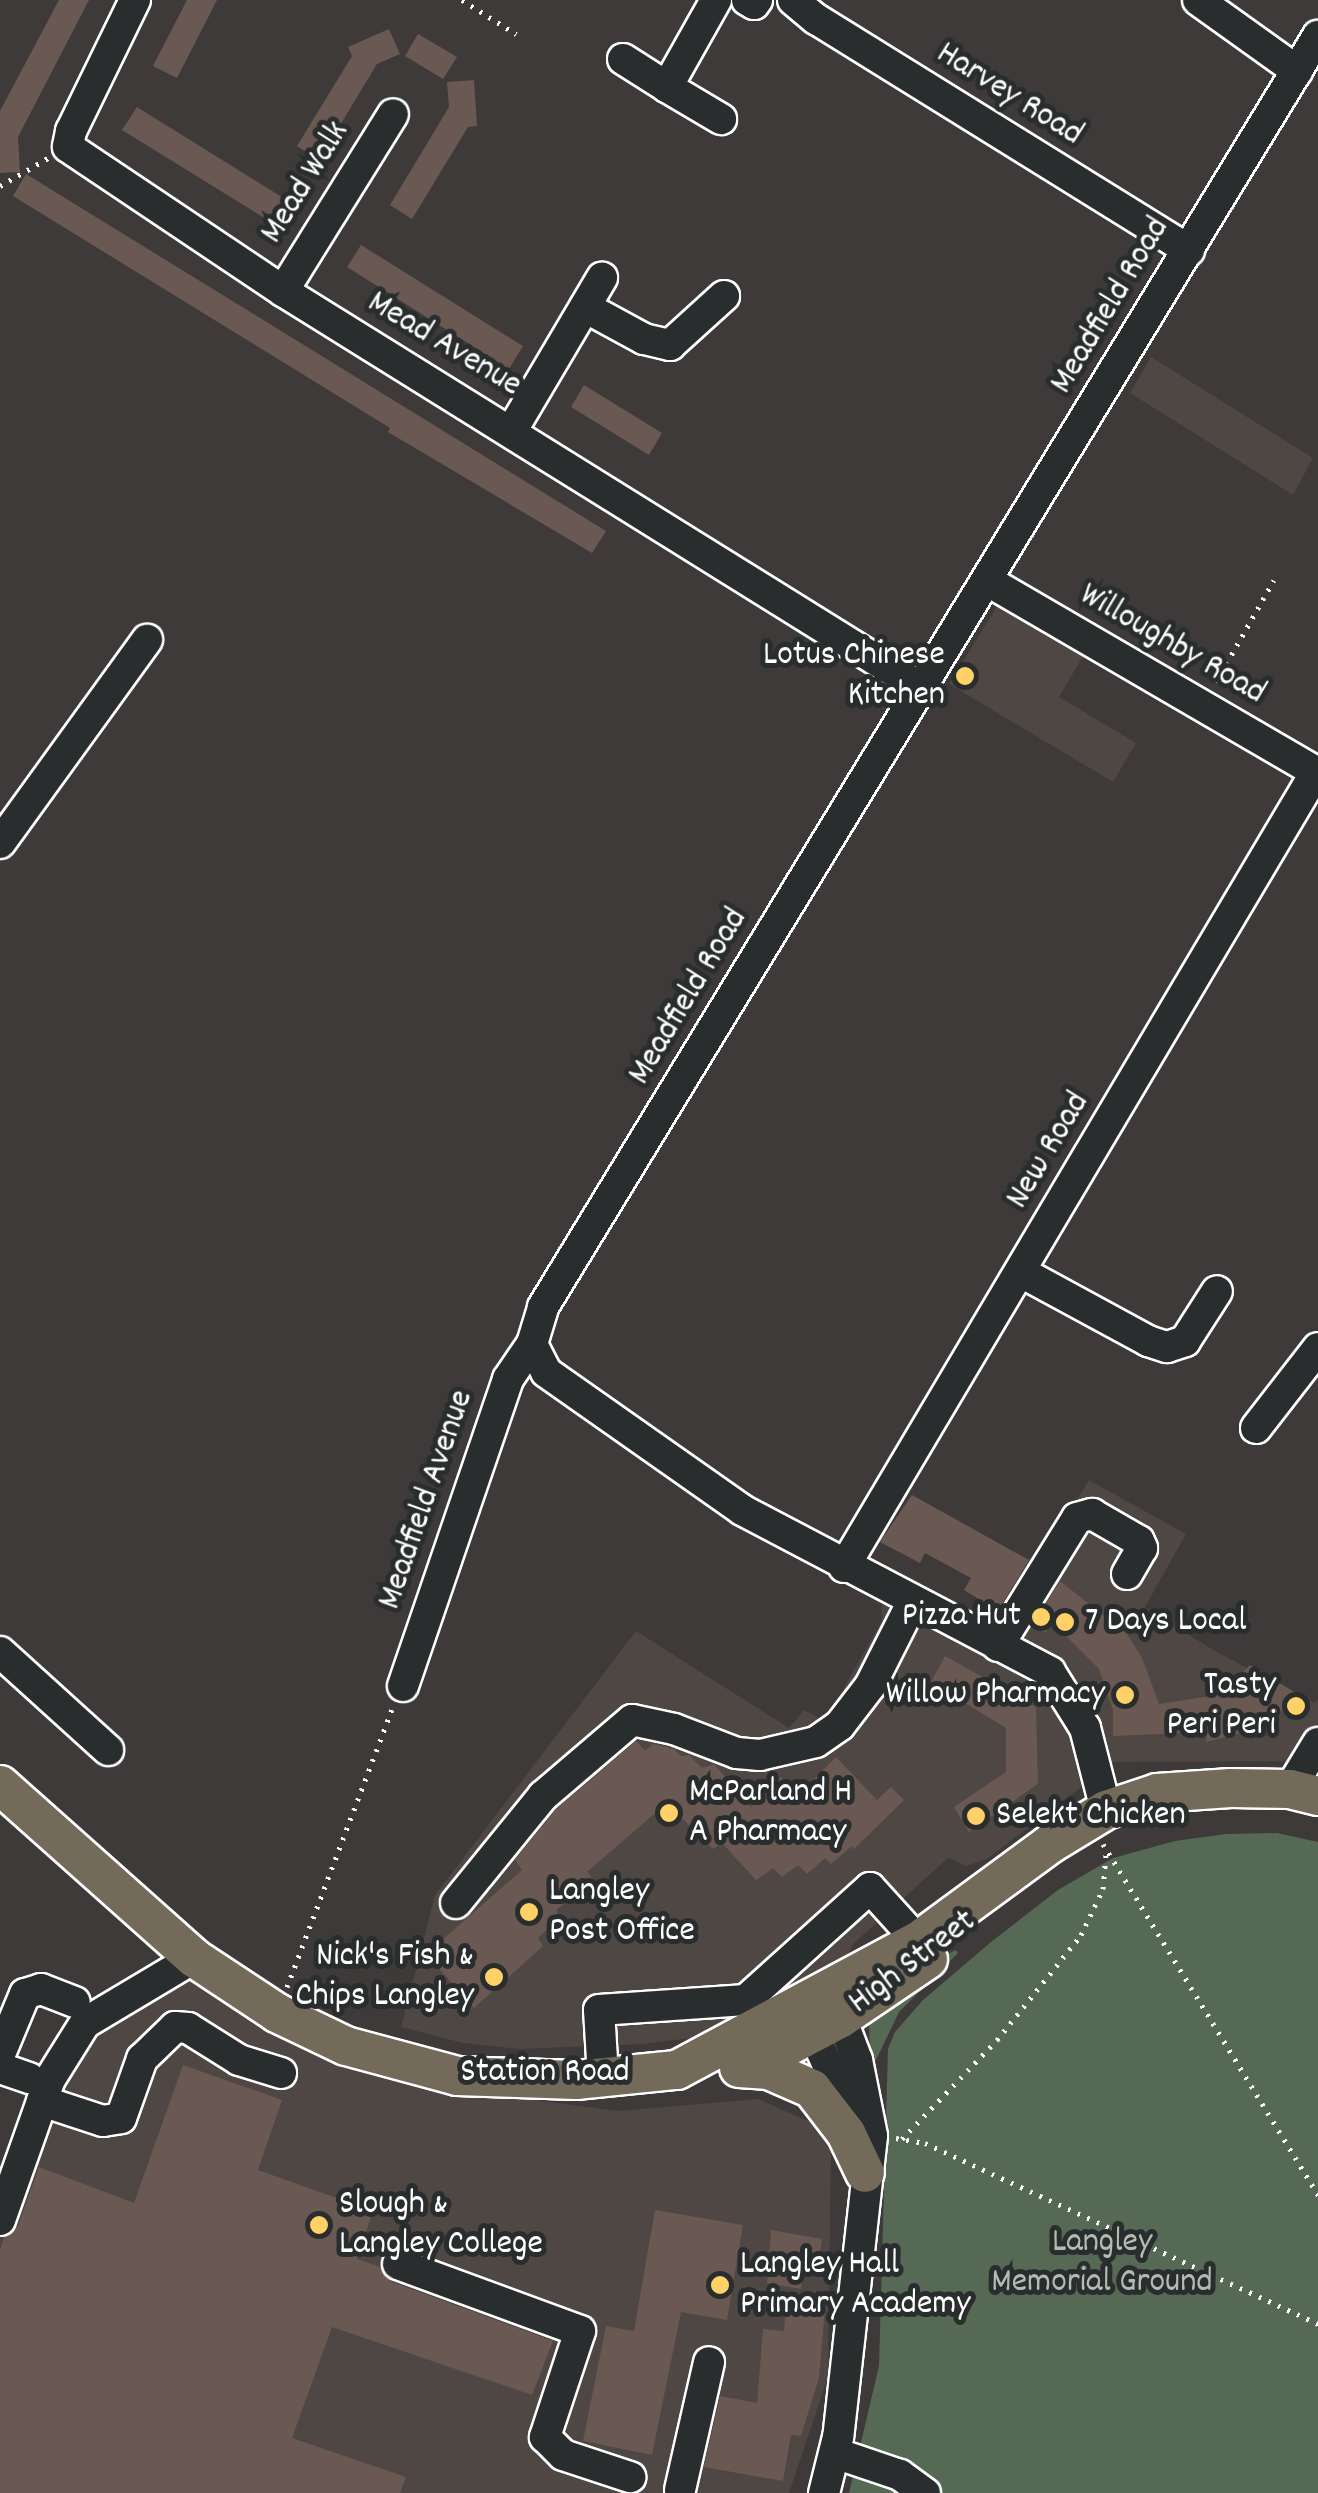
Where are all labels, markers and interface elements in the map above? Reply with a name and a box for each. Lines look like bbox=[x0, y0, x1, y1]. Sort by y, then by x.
street label: Harvey Road bbox=[928, 33, 1090, 157]
street label: Mead Walk bbox=[252, 114, 360, 252]
street label: Meadfield Road bbox=[1042, 210, 1180, 402]
street label: Mead Avenue bbox=[359, 283, 529, 407]
street label: Willoughby Road bbox=[1071, 575, 1273, 715]
place label: Lotus Chinese Kitchen bbox=[763, 635, 945, 717]
marker: Lotus Chinese Kitchen bbox=[954, 665, 976, 687]
street label: Meadfield Road bbox=[620, 901, 758, 1093]
street label: New Road bbox=[998, 1085, 1100, 1217]
street label: Meadfield Avenue bbox=[370, 1385, 484, 1615]
place label: Pizza Hut bbox=[902, 1596, 1021, 1638]
place label: 7 Days Local bbox=[1085, 1601, 1247, 1643]
marker: Pizza Hut bbox=[1030, 1606, 1052, 1628]
marker: 7 Days Local bbox=[1054, 1611, 1076, 1633]
place label: Tasty Peri Peri bbox=[1167, 1665, 1276, 1747]
place label: Willow Pharmacy bbox=[886, 1674, 1105, 1716]
marker: Willow Pharmacy bbox=[1114, 1684, 1136, 1706]
marker: Tasty Peri Peri bbox=[1285, 1695, 1307, 1717]
place label: McParland H A Pharmacy bbox=[689, 1772, 852, 1854]
place label: Selekt Chicken bbox=[996, 1795, 1186, 1837]
marker: McParland H A Pharmacy bbox=[658, 1802, 680, 1824]
marker: Selekt Chicken bbox=[965, 1805, 987, 1827]
place label: Langley Post Office bbox=[549, 1871, 695, 1953]
marker: Langley Post Office bbox=[518, 1901, 540, 1923]
street label: High Street bbox=[841, 1901, 985, 2025]
place label: Nick's Fish & Chips Langley bbox=[295, 1936, 474, 2018]
marker: Nick's Fish & Chips Langley bbox=[483, 1966, 505, 1988]
street label: Station Road bbox=[460, 2052, 630, 2094]
place label: Slough & Langley College bbox=[339, 2184, 543, 2266]
marker: Slough & Langley College bbox=[308, 2214, 330, 2236]
park label: Langley Memorial Ground bbox=[991, 2222, 1213, 2304]
place label: Langley Hall Primary Academy bbox=[740, 2244, 971, 2326]
marker: Langley Hall Primary Academy bbox=[709, 2274, 731, 2296]

